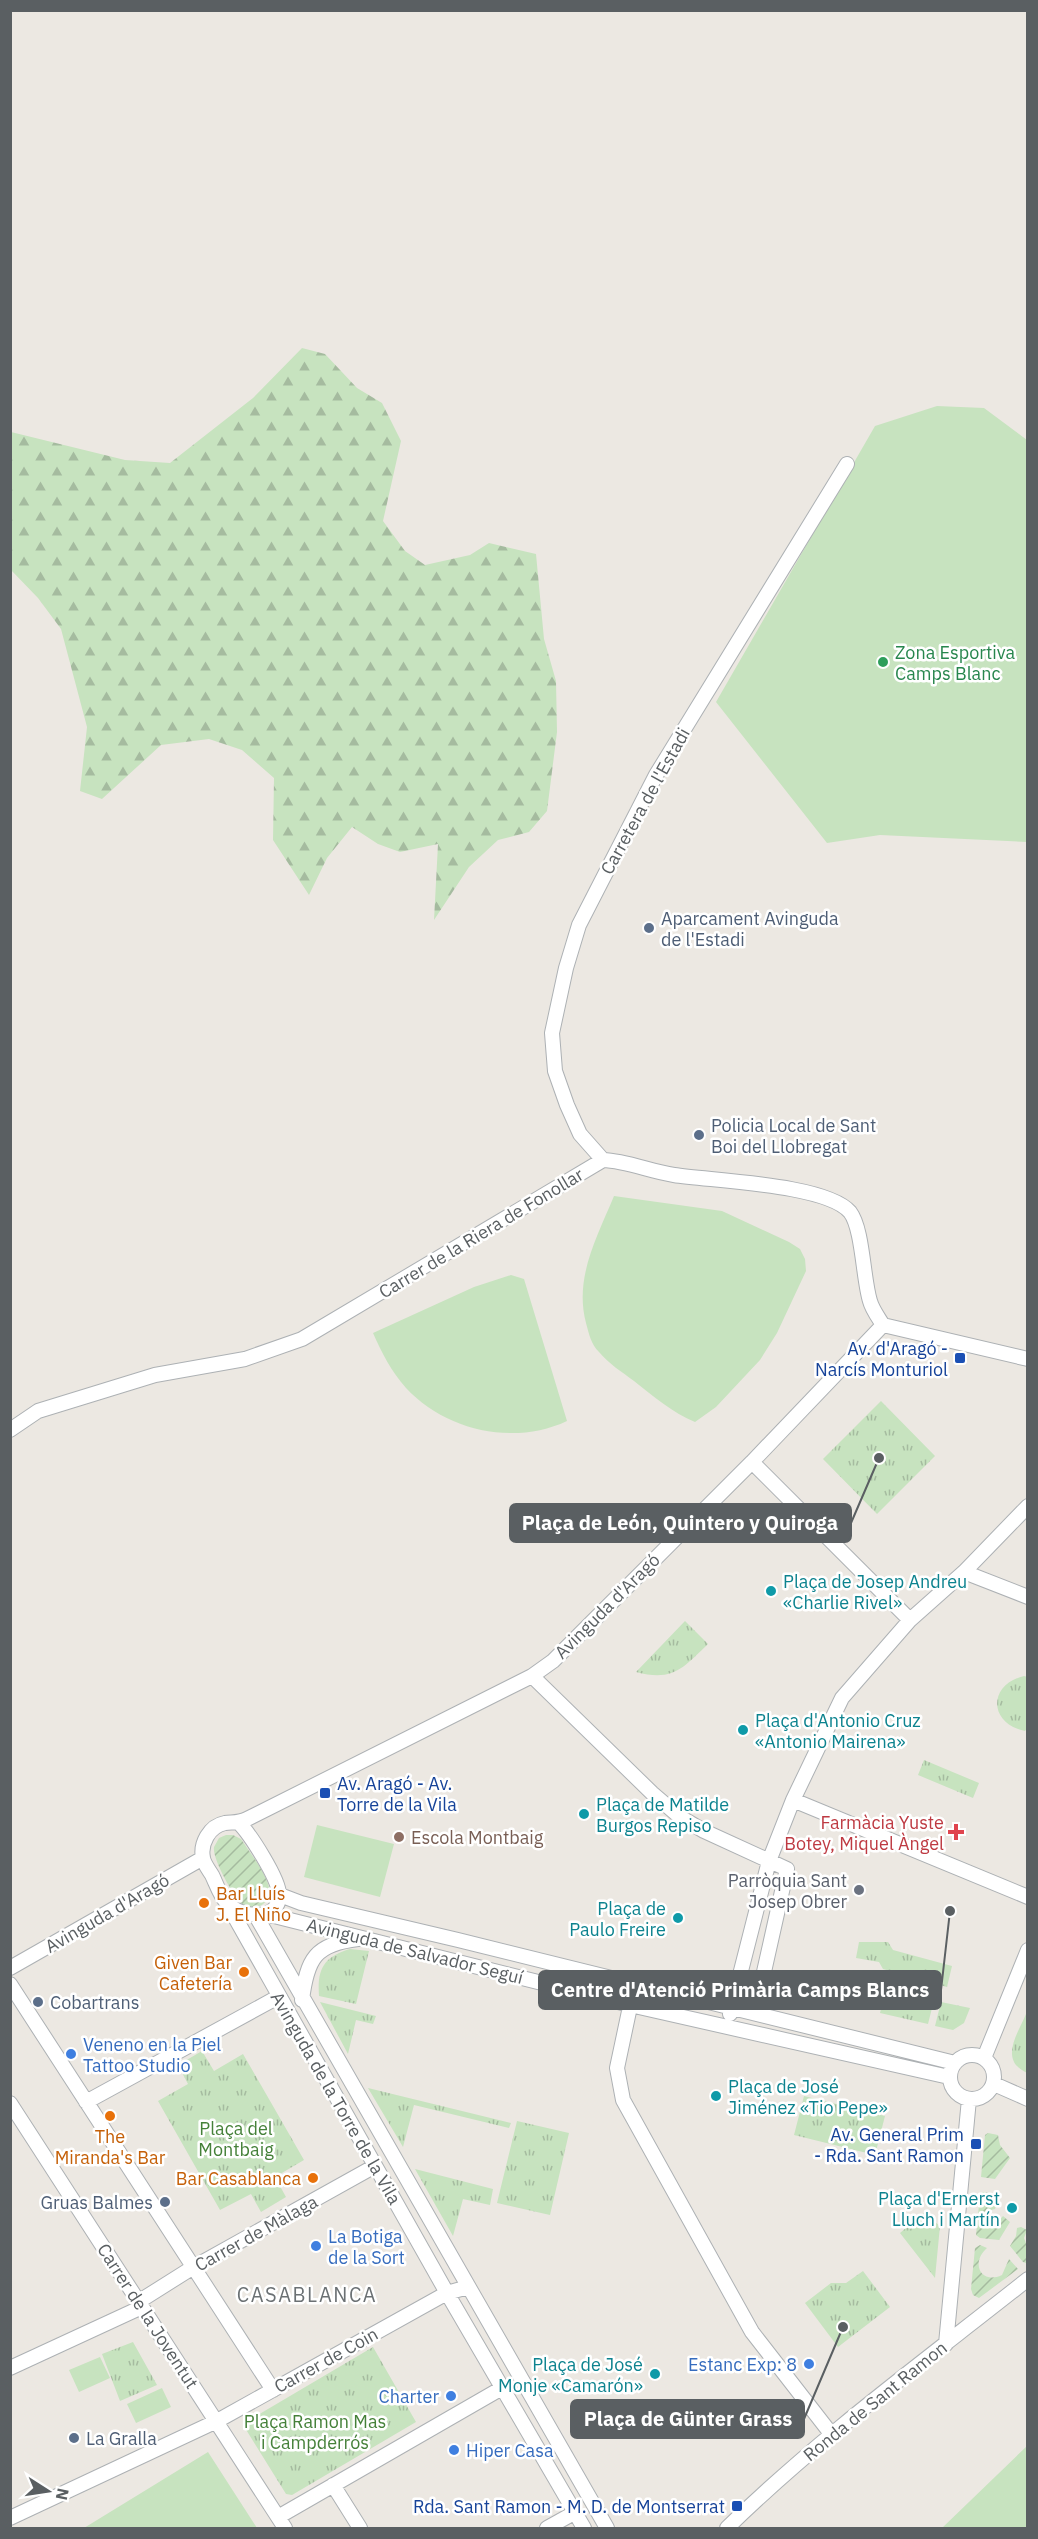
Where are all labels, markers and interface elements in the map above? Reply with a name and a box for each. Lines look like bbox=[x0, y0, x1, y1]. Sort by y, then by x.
place label: Zona Esportiva Camps Blanc bbox=[895, 641, 1015, 685]
marker: Zona Esportiva Camps Blanc bbox=[876, 655, 890, 669]
street label: Carretera de l'Estadi bbox=[595, 724, 695, 878]
place label: Aparcament Avinguda de l'Estadi bbox=[661, 907, 839, 951]
marker: Aparcament Avinguda de l'Estadi bbox=[642, 921, 656, 935]
place label: Policia Local de Sant Boi del Llobregat bbox=[711, 1114, 876, 1158]
marker: Policia Local de Sant Boi del Llobregat bbox=[692, 1128, 706, 1142]
street label: Carrer de la Riera de Fonollar bbox=[374, 1162, 588, 1303]
place label: Av. d'Aragó - Narcís Monturiol bbox=[815, 1337, 948, 1381]
marker: Av. d'Aragó - Narcís Monturiol bbox=[953, 1351, 967, 1365]
callout: Plaça de León, Quintero y Quiroga bbox=[510, 1504, 851, 1542]
text: Plaça de León, Quintero y Quiroga bbox=[522, 1509, 838, 1536]
street label: Avinguda d'Aragó bbox=[549, 1548, 665, 1664]
place label: Plaça de Josep Andreu «Charlie Rivel» bbox=[783, 1570, 967, 1614]
marker: Plaça de Josep Andreu «Charlie Rivel» bbox=[764, 1584, 778, 1598]
place label: Plaça d'Antonio Cruz «Antonio Mairena» bbox=[755, 1709, 921, 1753]
marker: Plaça d'Antonio Cruz «Antonio Mairena» bbox=[736, 1723, 750, 1737]
place label: Av. Aragó - Av. Torre de la Vila bbox=[337, 1772, 457, 1816]
marker: Av. Aragó - Av. Torre de la Vila bbox=[318, 1786, 332, 1800]
place label: Plaça de Matilde Burgos Repiso bbox=[596, 1793, 729, 1837]
marker: Plaça de Matilde Burgos Repiso bbox=[577, 1807, 591, 1821]
place label: Farmàcia Yuste Botey, Miquel Àngel bbox=[784, 1811, 944, 1855]
marker: Farmàcia Yuste Botey, Miquel Àngel bbox=[949, 1825, 963, 1839]
place label: Escola Montbaig bbox=[411, 1826, 544, 1849]
marker: Escola Montbaig bbox=[392, 1830, 406, 1844]
street label: Avinguda d'Aragó bbox=[41, 1868, 173, 1958]
place label: Parròquia Sant Josep Obrer bbox=[728, 1869, 847, 1913]
place label: Bar Lluís J. El Niño bbox=[216, 1882, 291, 1926]
marker: Parròquia Sant Josep Obrer bbox=[852, 1883, 866, 1897]
marker: Bar Lluís J. El Niño bbox=[197, 1896, 211, 1910]
place label: Plaça de Paulo Freire bbox=[569, 1897, 666, 1941]
marker: Plaça de Paulo Freire bbox=[671, 1911, 685, 1925]
street label: Avinguda de Salvador Seguí bbox=[304, 1913, 526, 1989]
place label: Given Bar Cafetería bbox=[154, 1951, 232, 1995]
marker: Given Bar Cafetería bbox=[237, 1965, 251, 1979]
callout: Centre d'Atenció Primària Camps Blancs bbox=[539, 1971, 941, 2009]
text: Centre d'Atenció Primària Camps Blancs bbox=[551, 1976, 929, 2003]
street label: Avinguda de la Torre de la Vila bbox=[266, 1988, 407, 2209]
place label: Cobartrans bbox=[50, 1991, 139, 2014]
marker: Cobartrans bbox=[31, 1995, 45, 2009]
place label: Veneno en la Piel Tattoo Studio bbox=[83, 2033, 221, 2077]
marker: Veneno en la Piel Tattoo Studio bbox=[64, 2047, 78, 2061]
place label: Plaça de José Jiménez «Tio Pepe» bbox=[728, 2075, 888, 2119]
marker: Plaça de José Jiménez «Tio Pepe» bbox=[709, 2089, 723, 2103]
marker: The Miranda's Bar bbox=[103, 2109, 117, 2123]
park label: Plaça del Montbaig bbox=[198, 2117, 274, 2161]
place label: Av. General Prim - Rda. Sant Ramon bbox=[814, 2123, 964, 2167]
place label: The Miranda's Bar bbox=[55, 2125, 166, 2169]
marker: Av. General Prim - Rda. Sant Ramon bbox=[969, 2137, 983, 2151]
place label: Bar Casablanca bbox=[176, 2167, 301, 2190]
marker: Bar Casablanca bbox=[306, 2171, 320, 2185]
place label: Plaça d'Ernerst Lluch i Martín bbox=[878, 2187, 1000, 2231]
street label: Carrer de Màlaga bbox=[191, 2190, 322, 2276]
place label: Gruas Balmes bbox=[40, 2191, 153, 2214]
marker: Gruas Balmes bbox=[158, 2195, 172, 2209]
marker: Plaça d'Ernerst Lluch i Martín bbox=[1005, 2201, 1019, 2215]
place label: La Botiga de la Sort bbox=[328, 2225, 405, 2269]
street label: Carrer de la Joventut bbox=[92, 2239, 204, 2393]
marker: La Botiga de la Sort bbox=[309, 2239, 323, 2253]
district label: CASABLANCA bbox=[237, 2281, 377, 2308]
street label: Carrer de Coin bbox=[270, 2322, 382, 2398]
street label: Ronda de Sant Ramon bbox=[798, 2336, 952, 2466]
place label: Plaça de José Monje «Camarón» bbox=[498, 2353, 643, 2397]
place label: Estanc Exp: 8 bbox=[688, 2353, 797, 2376]
marker: Estanc Exp: 8 bbox=[802, 2357, 816, 2371]
marker: Plaça de José Monje «Camarón» bbox=[648, 2367, 662, 2381]
place label: Charter bbox=[379, 2385, 439, 2408]
marker: Charter bbox=[444, 2389, 458, 2403]
callout: Plaça de Günter Grass bbox=[571, 2400, 804, 2438]
text: Plaça de Günter Grass bbox=[584, 2405, 792, 2432]
park label: Plaça Ramon Mas i Campderrós bbox=[244, 2410, 386, 2454]
place label: La Gralla bbox=[86, 2427, 157, 2450]
marker: La Gralla bbox=[67, 2431, 81, 2445]
place label: Hiper Casa bbox=[466, 2439, 554, 2462]
marker: Hiper Casa bbox=[447, 2443, 461, 2457]
north arrow bbox=[18, 2461, 78, 2521]
text: N bbox=[52, 2486, 74, 2502]
place label: Rda. Sant Ramon - M. D. de Montserrat bbox=[413, 2495, 725, 2518]
marker: Rda. Sant Ramon - M. D. de Montserrat bbox=[730, 2499, 744, 2513]

